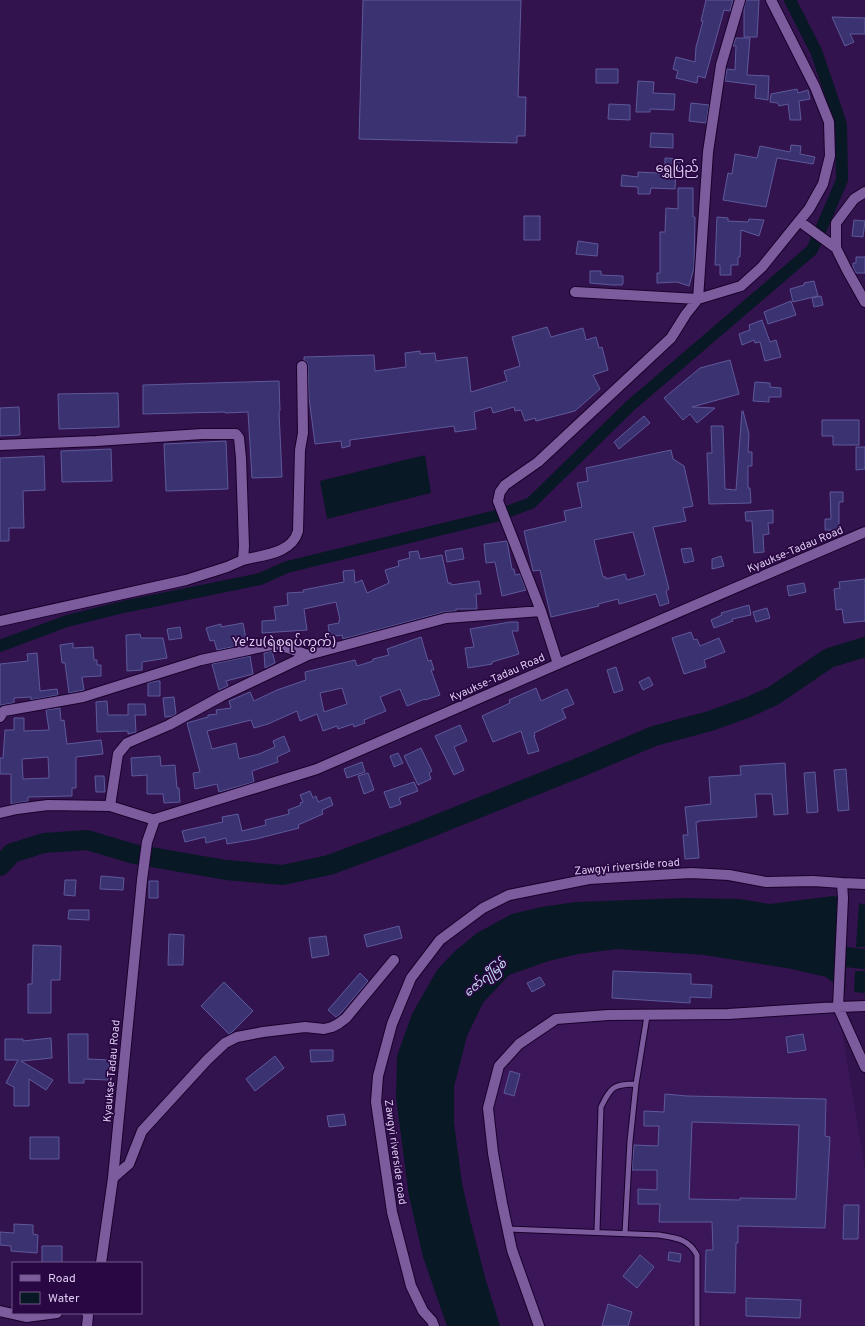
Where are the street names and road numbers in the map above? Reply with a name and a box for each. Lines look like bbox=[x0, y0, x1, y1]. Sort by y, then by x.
street label: Kyaukse-Tadau Road bbox=[745, 523, 845, 576]
street label: Kyaukse-Tadau Road bbox=[448, 651, 547, 705]
street label: Zawgyi riverside road bbox=[574, 855, 680, 879]
street label: Kyaukse-Tadau Road bbox=[101, 1019, 123, 1123]
street label: Zawgyi riverside road bbox=[381, 1099, 409, 1206]

